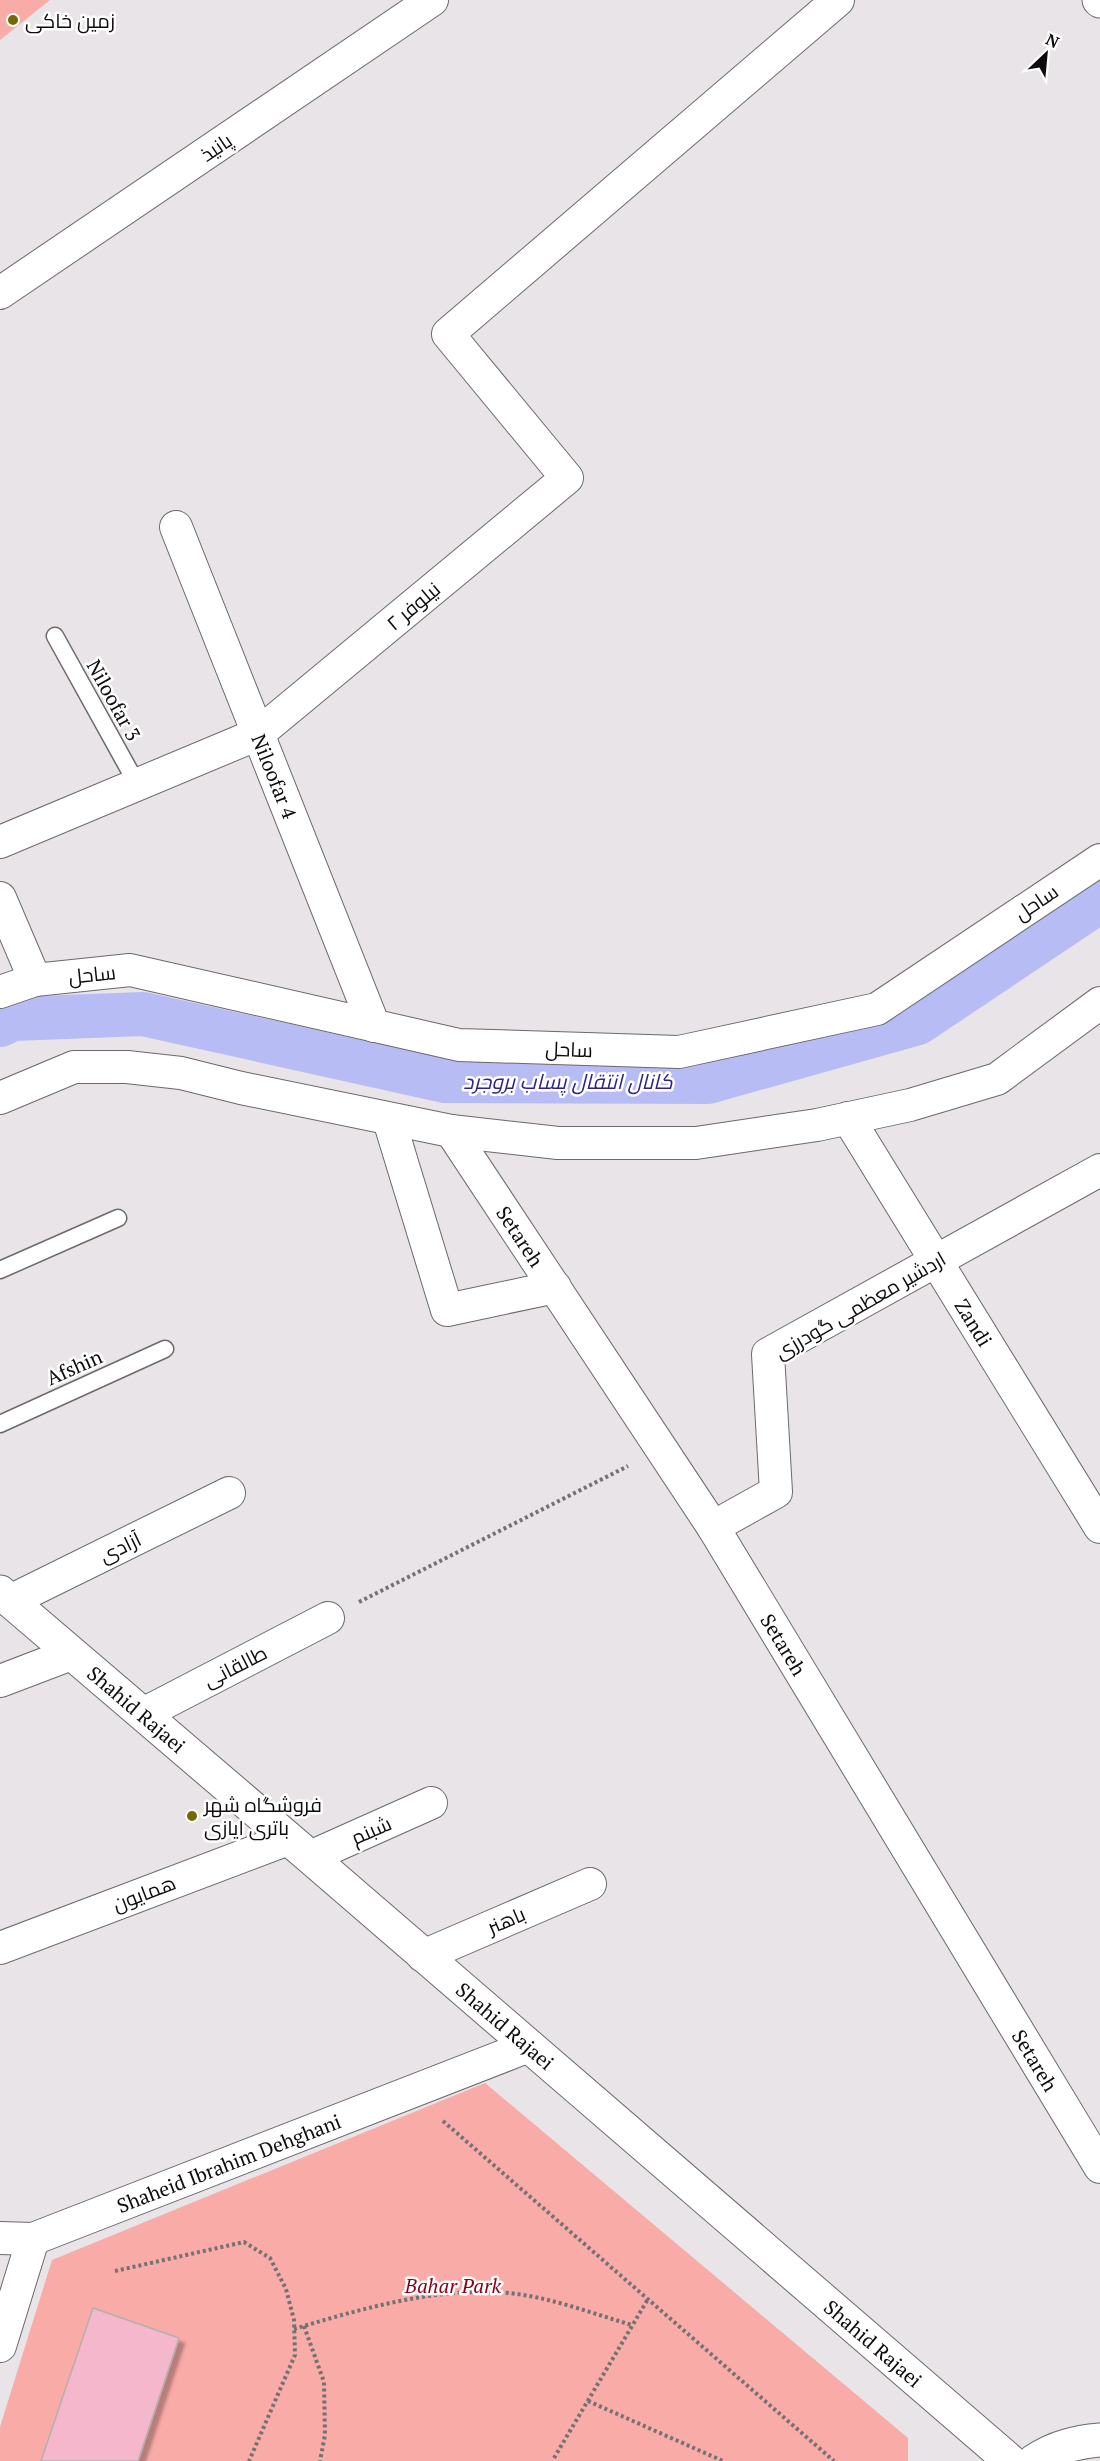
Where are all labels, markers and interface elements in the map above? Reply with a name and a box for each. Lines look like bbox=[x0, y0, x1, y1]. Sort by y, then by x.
place label: زمین خاکی bbox=[25, 7, 115, 34]
marker: زمین خاکی bbox=[6, 13, 20, 27]
north arrow bbox=[1016, 24, 1076, 84]
text: N bbox=[1042, 28, 1063, 53]
street label: پانیذ bbox=[195, 126, 238, 167]
street label: نیلوفر ۲ bbox=[380, 576, 446, 636]
street label: Niloofar 3 bbox=[81, 655, 147, 745]
street label: Niloofar 4 bbox=[246, 730, 304, 823]
street label: ساحل bbox=[1009, 878, 1063, 926]
street label: ساحل bbox=[67, 958, 117, 990]
street label: ساحل bbox=[545, 1035, 593, 1063]
water label: کانال انتقال پساب بروجرد bbox=[463, 1067, 673, 1096]
street label: Setareh bbox=[491, 1200, 551, 1272]
street label: اردشیر معظمی گودرزی bbox=[770, 1245, 950, 1365]
street label: Zandi bbox=[949, 1293, 999, 1351]
street label: Afshin bbox=[42, 1343, 106, 1391]
street label: آزادی bbox=[94, 1525, 146, 1569]
street label: Setareh bbox=[755, 1608, 813, 1681]
street label: طالقانی bbox=[199, 1639, 271, 1693]
street label: Shahid Rajaei bbox=[82, 1659, 192, 1759]
place label: فروشگاه شهر باتری ایازی bbox=[203, 1791, 322, 1841]
marker: فروشگاه شهر باتری ایازی bbox=[185, 1809, 199, 1823]
street label: شبنم bbox=[347, 1809, 396, 1852]
street label: همایون bbox=[109, 1869, 179, 1917]
street label: باهنر bbox=[482, 1900, 529, 1940]
street label: Shahid Rajaei bbox=[451, 1976, 560, 2075]
street label: Setareh bbox=[1006, 2024, 1065, 2096]
street label: Shaheid Ibrahim Dehghani bbox=[113, 2107, 345, 2219]
park label: Bahar Park bbox=[404, 2272, 502, 2299]
street label: Shahid Rajaei bbox=[819, 2293, 928, 2393]

